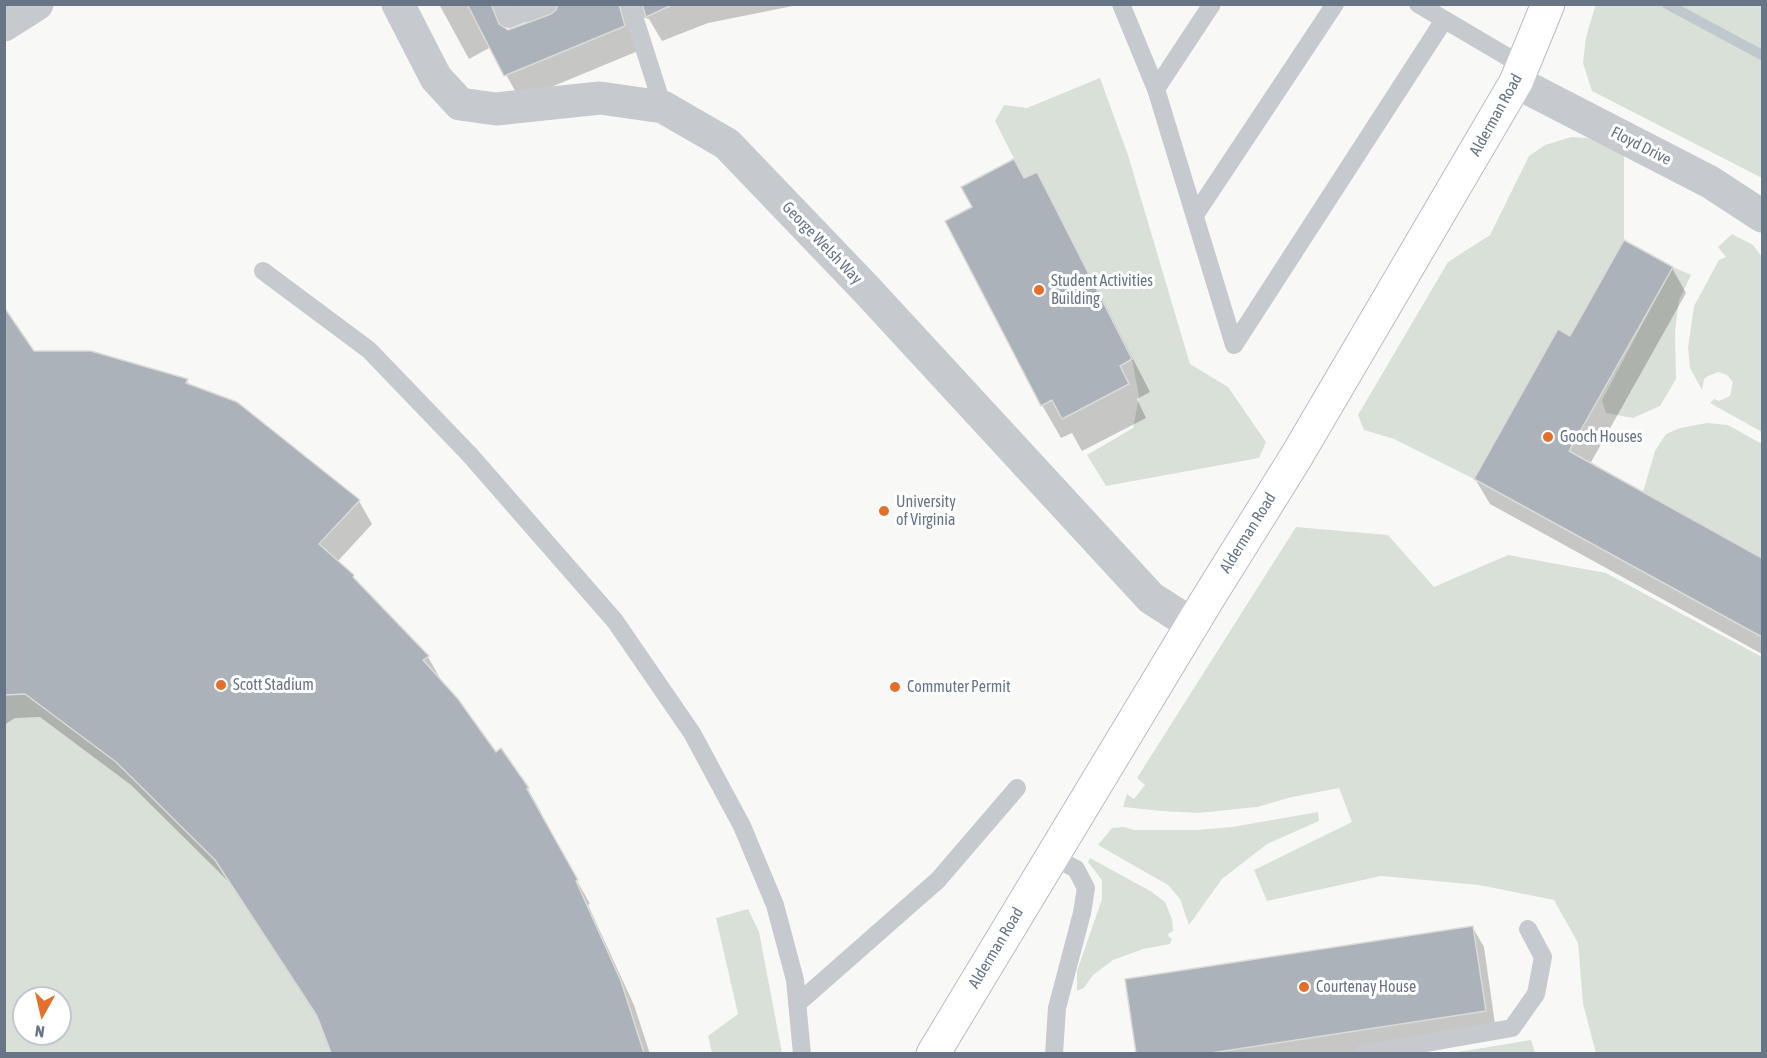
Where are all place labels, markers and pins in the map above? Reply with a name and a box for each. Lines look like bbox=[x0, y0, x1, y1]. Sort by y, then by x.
place label: Student Activities Building bbox=[1051, 271, 1153, 309]
marker: Student Activities Building bbox=[1032, 283, 1046, 297]
place label: Gooch Houses bbox=[1560, 427, 1642, 447]
marker: Gooch Houses bbox=[1541, 430, 1555, 444]
place label: University of Virginia bbox=[896, 492, 956, 530]
marker: University of Virginia bbox=[877, 504, 891, 518]
place label: Scott Stadium bbox=[233, 675, 314, 695]
place label: Commuter Permit bbox=[907, 677, 1011, 697]
marker: Scott Stadium bbox=[214, 678, 228, 692]
marker: Commuter Permit bbox=[888, 680, 902, 694]
place label: Courtenay House bbox=[1316, 977, 1416, 997]
marker: Courtenay House bbox=[1297, 980, 1311, 994]

